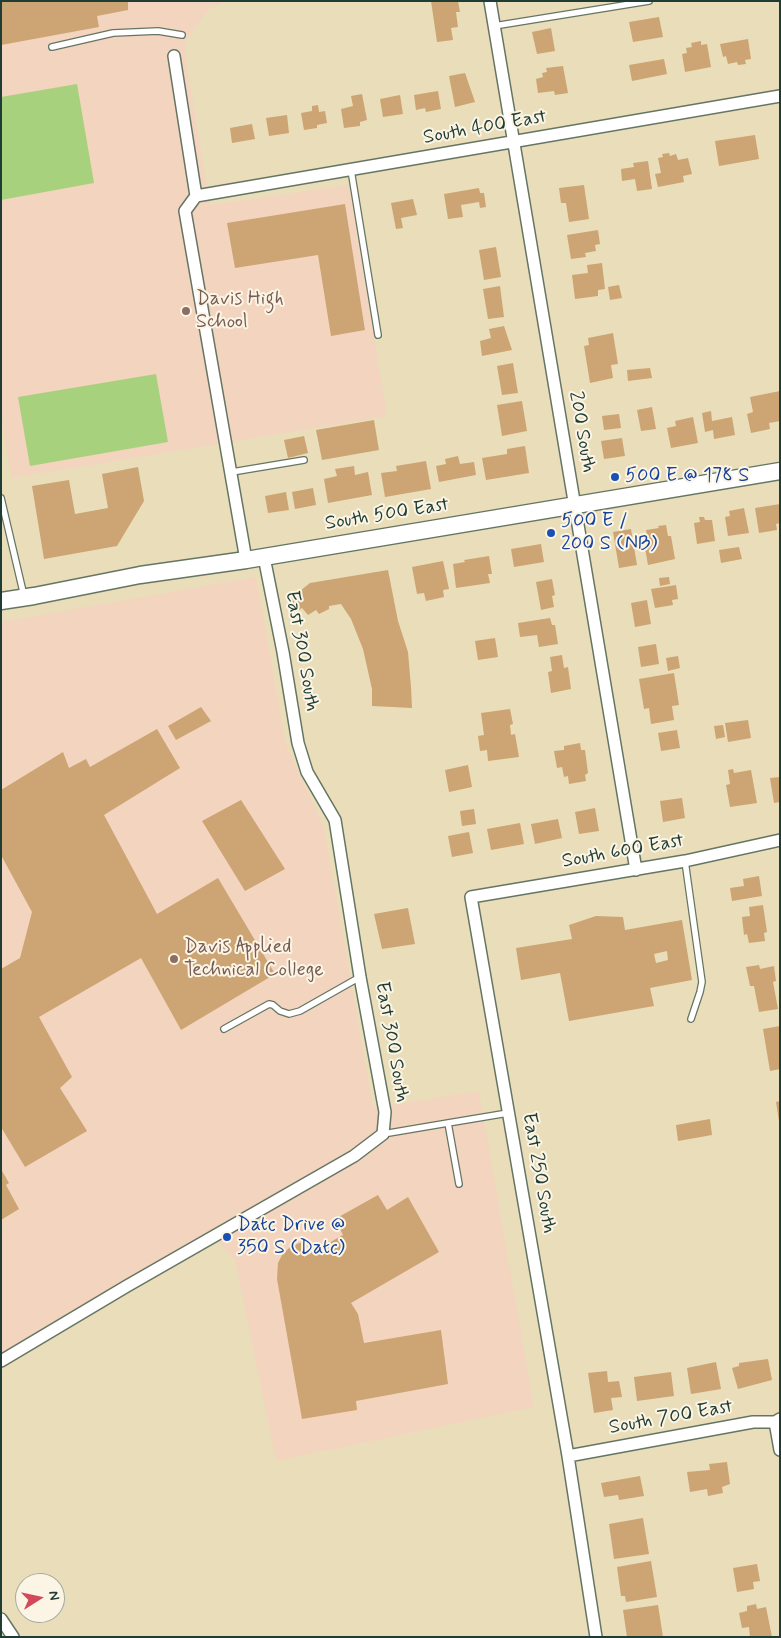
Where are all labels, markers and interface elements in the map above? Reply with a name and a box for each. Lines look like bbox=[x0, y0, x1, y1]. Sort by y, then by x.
street label: South 400 East bbox=[422, 105, 548, 151]
place label: Davis High School bbox=[196, 288, 284, 335]
marker: Davis High School bbox=[180, 305, 192, 317]
street label: 200 South bbox=[562, 389, 600, 475]
place label: 500 E @ 178 S bbox=[625, 465, 749, 489]
marker: 500 E @ 178 S bbox=[609, 471, 621, 483]
street label: South 500 East bbox=[323, 493, 451, 537]
place label: 500 E / 200 S (NB) bbox=[561, 510, 657, 557]
marker: 500 E / 200 S (NB) bbox=[545, 527, 557, 539]
street label: East 300 South bbox=[279, 589, 323, 713]
street label: South 600 East bbox=[560, 829, 686, 875]
place label: Davis Applied Technical College bbox=[184, 936, 324, 983]
marker: Davis Applied Technical College bbox=[168, 953, 180, 965]
street label: East 300 South bbox=[369, 980, 413, 1104]
street label: East 250 South bbox=[516, 1111, 560, 1235]
place label: Datc Drive @ 350 S (Datc) bbox=[237, 1214, 345, 1261]
marker: Datc Drive @ 350 S (Datc) bbox=[221, 1231, 233, 1243]
street label: South 700 East bbox=[607, 1395, 735, 1441]
north arrow bbox=[15, 1573, 65, 1623]
text: N bbox=[44, 1589, 63, 1602]

